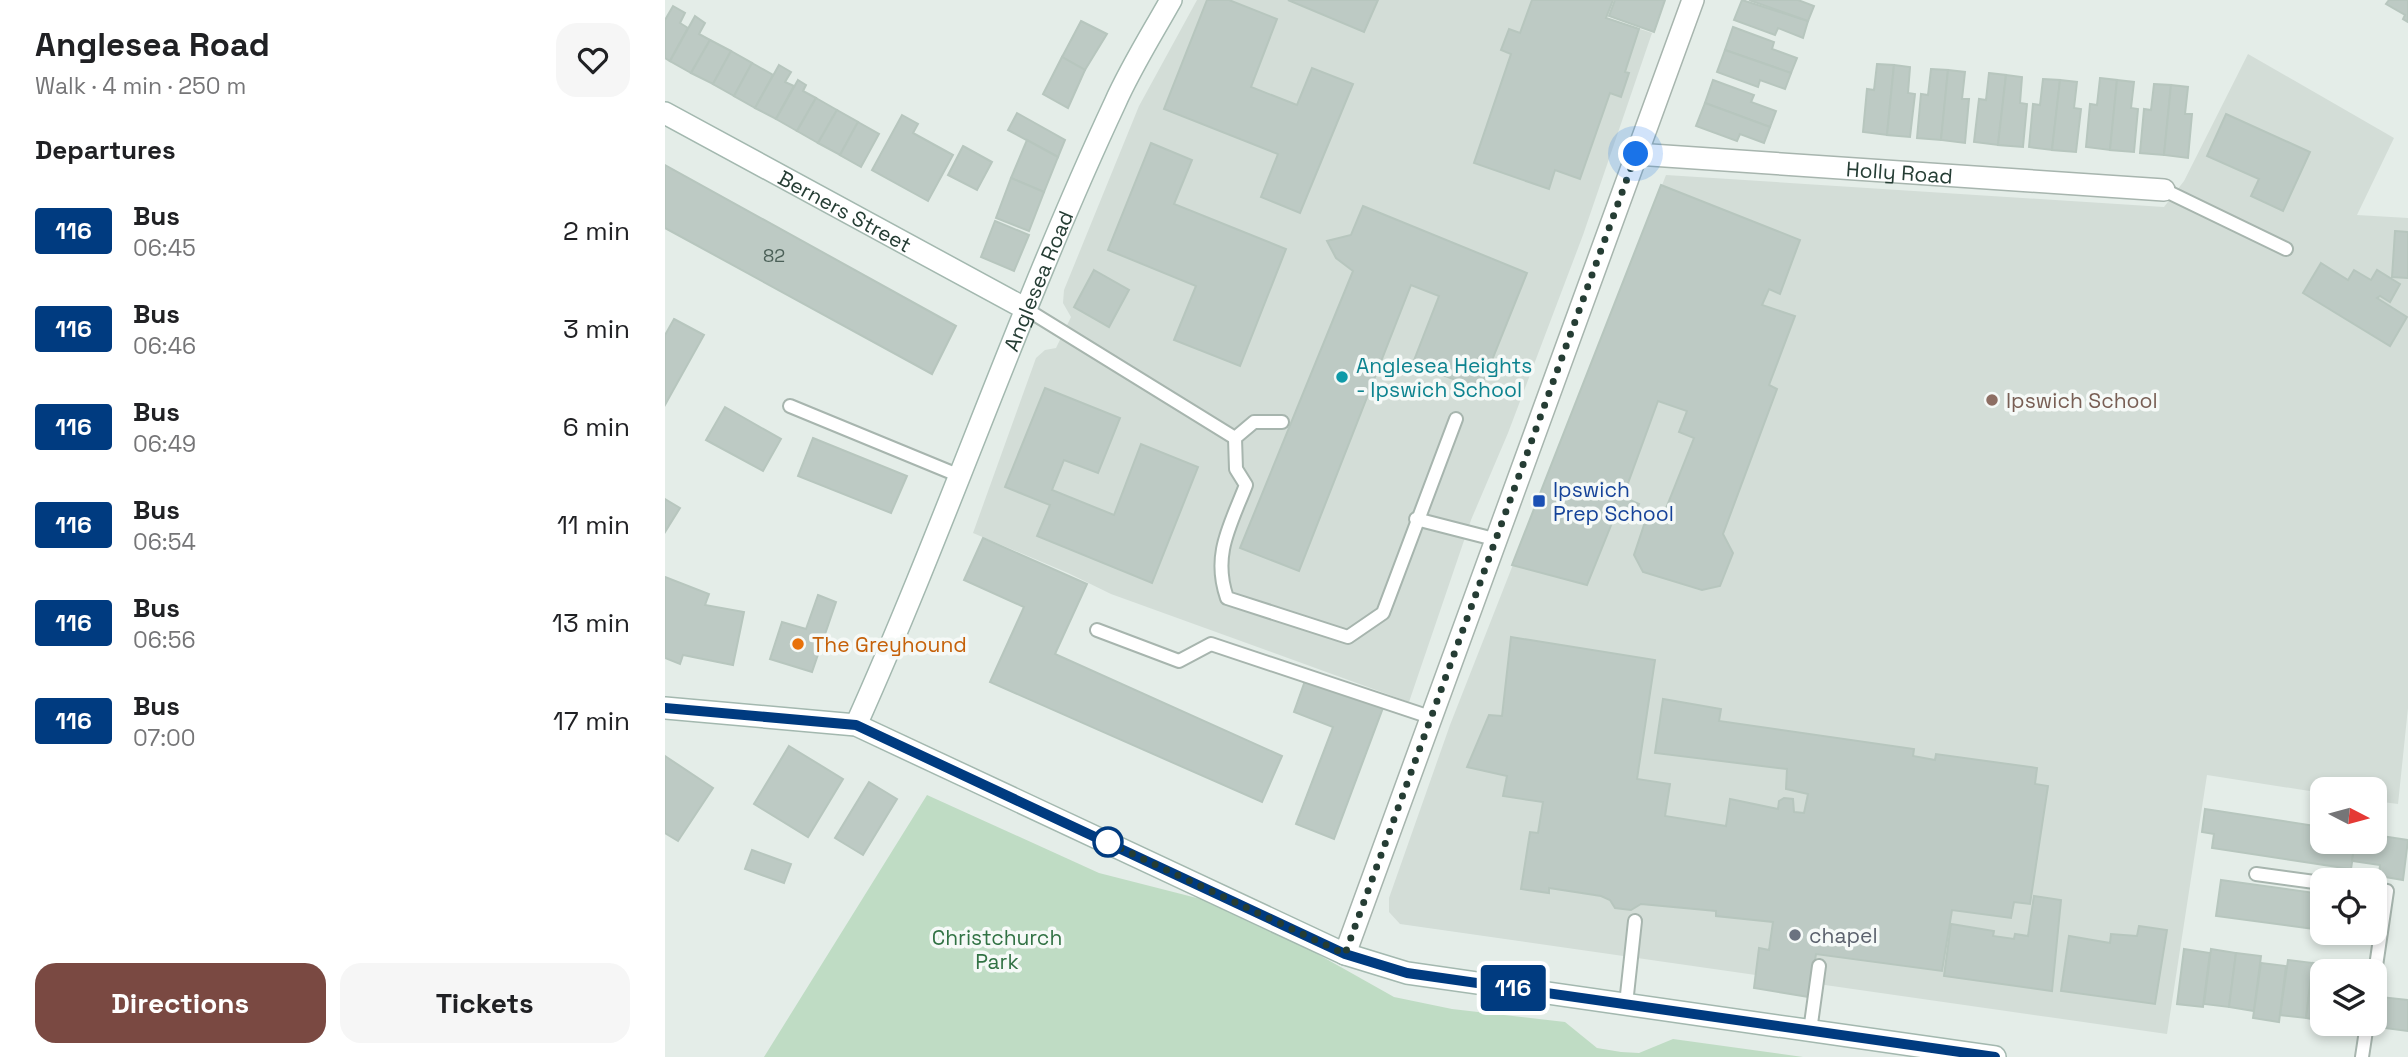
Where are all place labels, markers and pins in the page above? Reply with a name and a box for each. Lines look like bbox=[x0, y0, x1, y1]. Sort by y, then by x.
place label: Anglesea Heights - Ipswich School bbox=[1356, 352, 1532, 403]
marker: Anglesea Heights - Ipswich School bbox=[1334, 369, 1350, 385]
place label: Ipswich School bbox=[2006, 387, 2158, 414]
marker: Ipswich School bbox=[1984, 392, 2000, 408]
place label: Ipswich Prep School bbox=[1553, 476, 1674, 527]
marker: Ipswich Prep School bbox=[1531, 493, 1547, 509]
place label: The Greyhound bbox=[812, 631, 967, 658]
marker: The Greyhound bbox=[790, 636, 806, 652]
unlabelled marker bbox=[1093, 827, 1123, 857]
place label: chapel bbox=[1809, 922, 1878, 949]
marker: chapel bbox=[1787, 927, 1803, 943]

